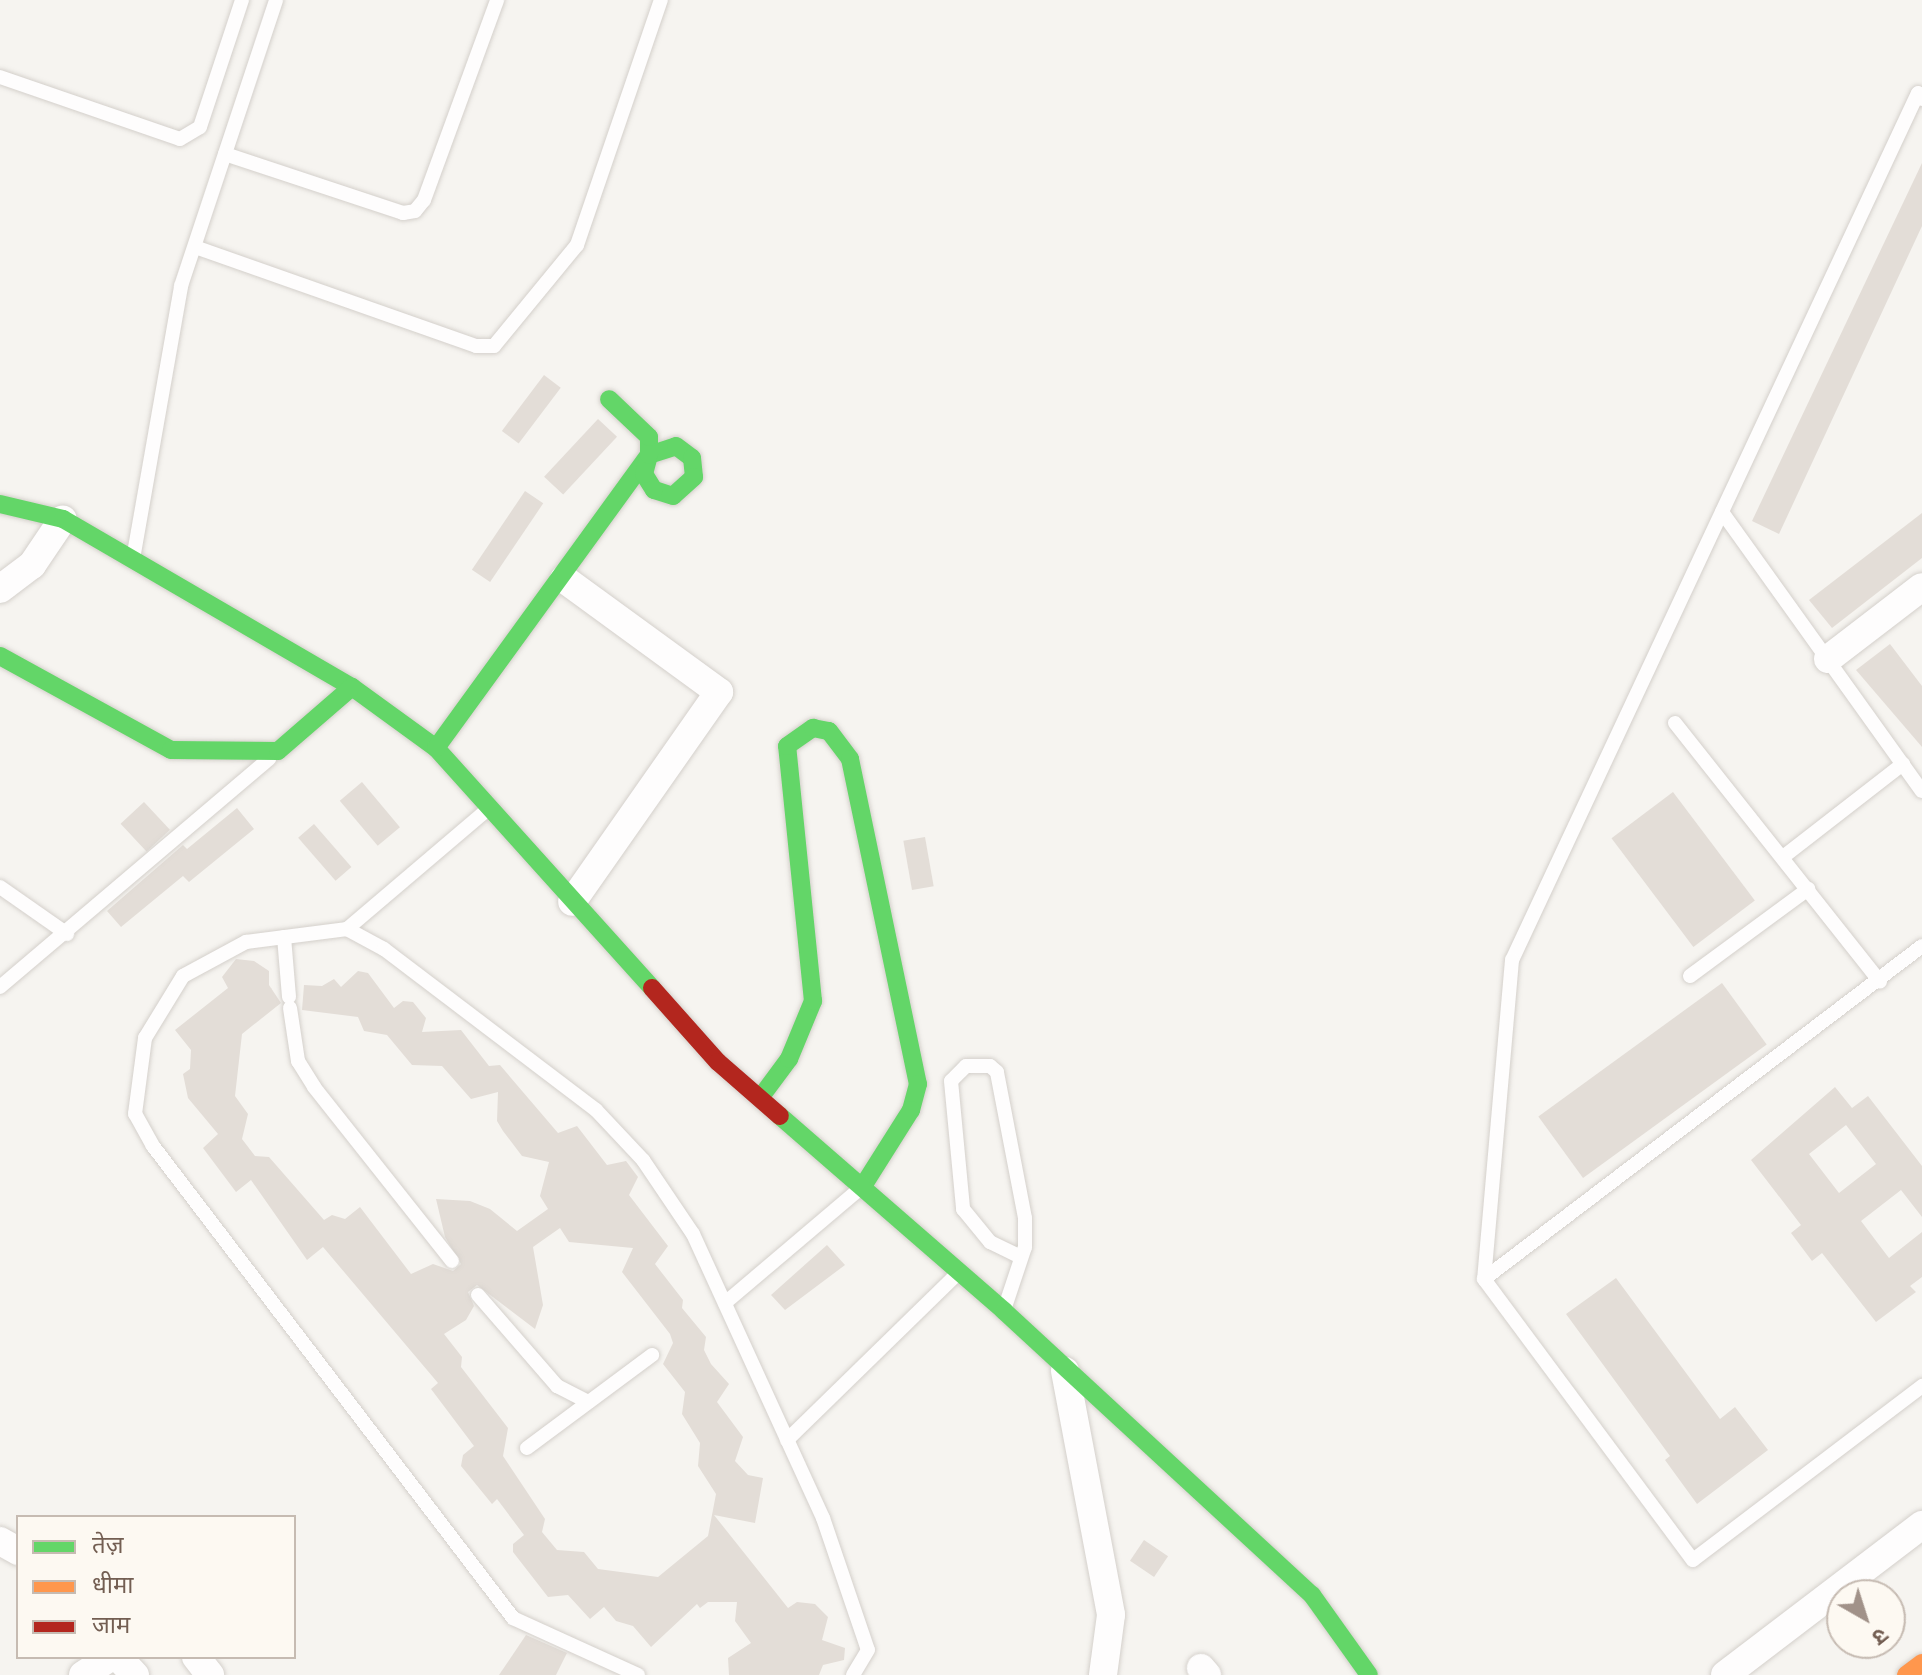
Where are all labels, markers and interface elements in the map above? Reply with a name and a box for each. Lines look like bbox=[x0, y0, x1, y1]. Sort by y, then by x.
legend bbox=[16, 1515, 296, 1659]
text: तेज़ bbox=[92, 1534, 124, 1558]
text: धीमा bbox=[92, 1574, 134, 1598]
north arrow bbox=[1826, 1579, 1906, 1659]
text: जाम bbox=[92, 1614, 130, 1638]
text: उ bbox=[1868, 1623, 1892, 1649]

